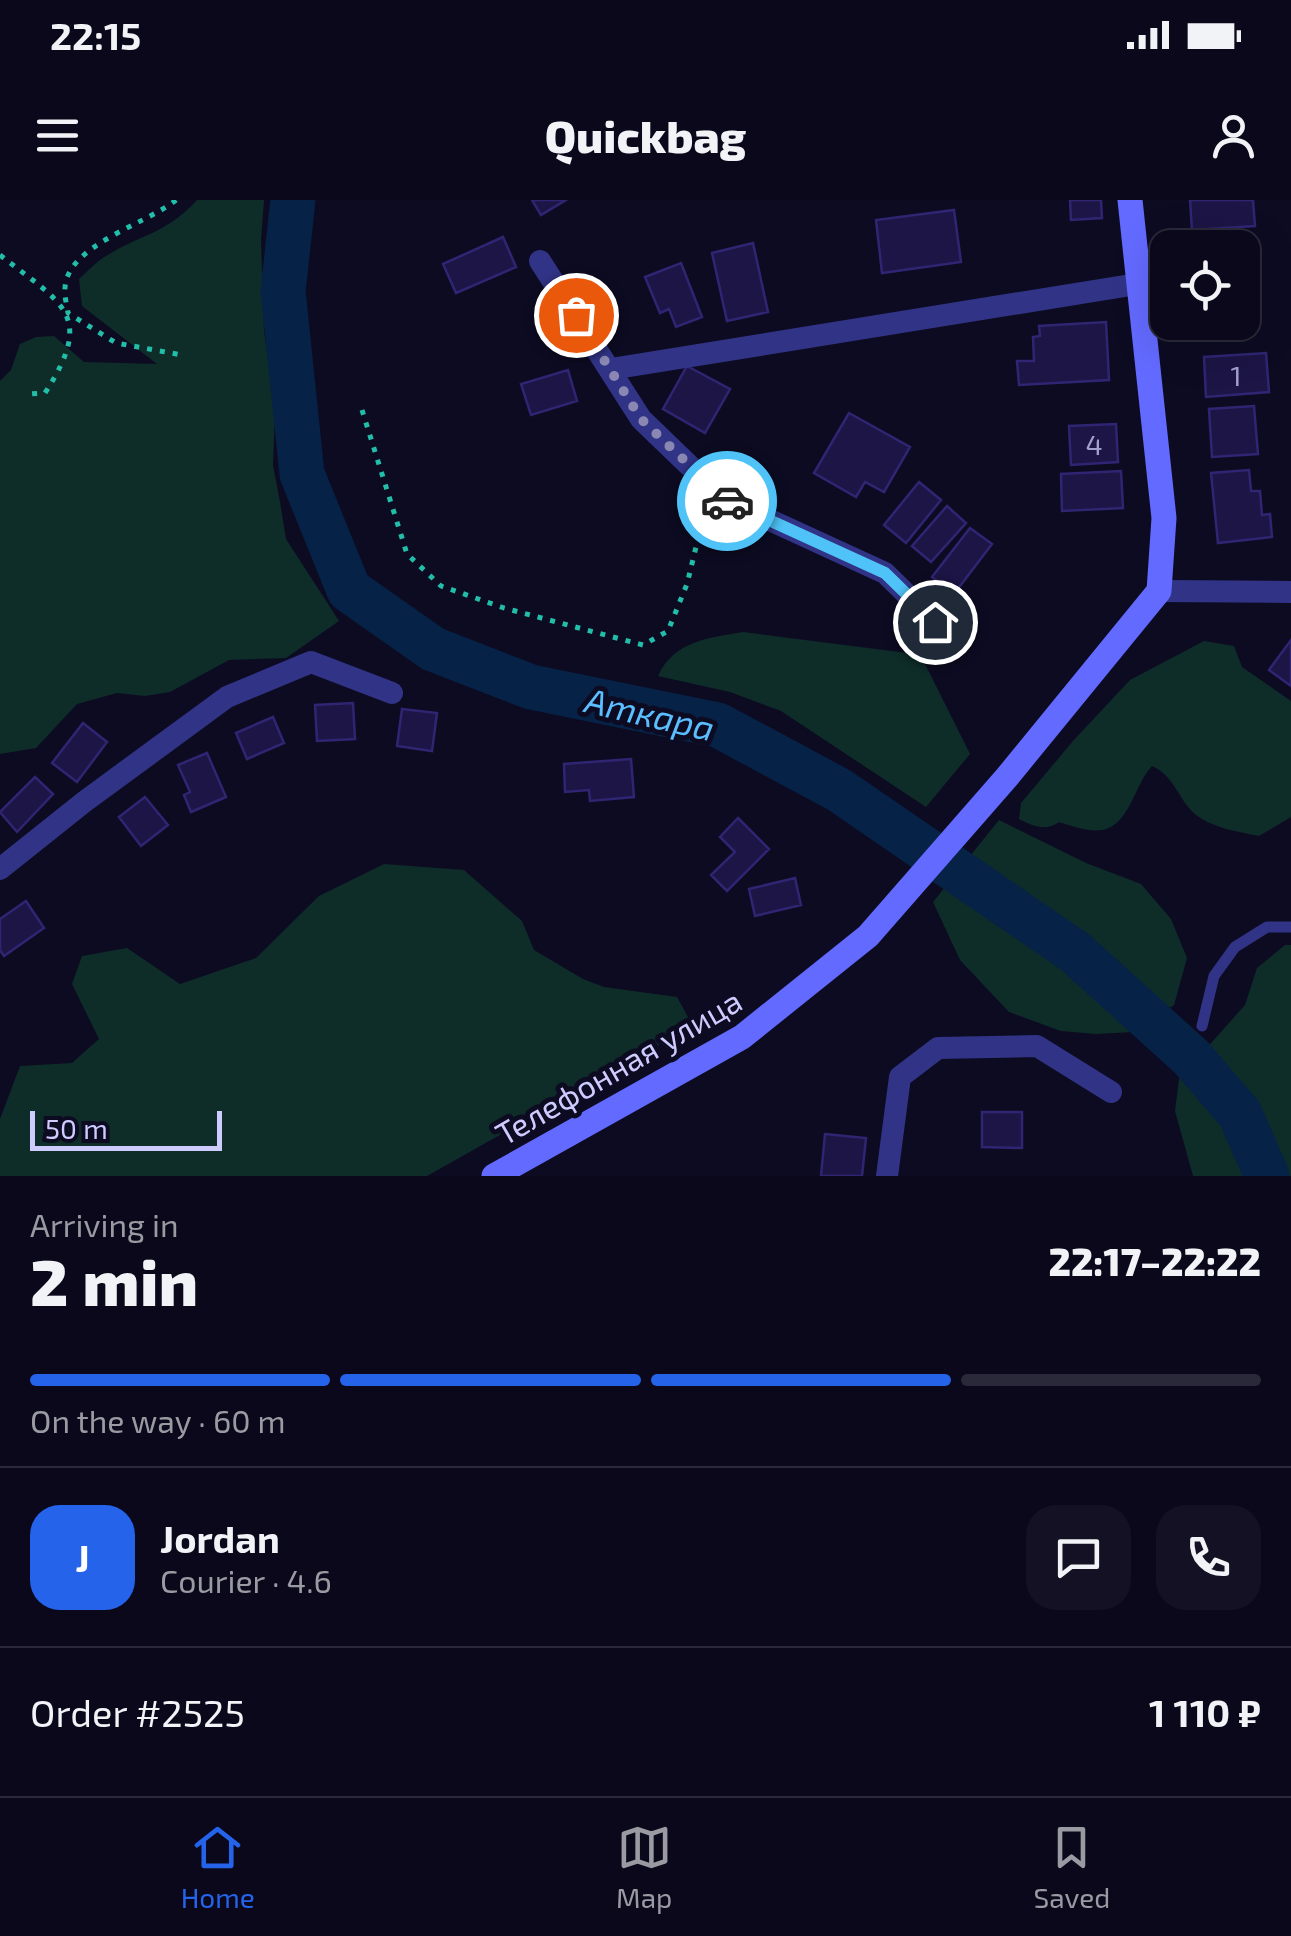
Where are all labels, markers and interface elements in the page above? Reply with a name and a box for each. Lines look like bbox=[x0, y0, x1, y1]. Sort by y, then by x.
text: 22:15 bbox=[50, 12, 141, 58]
icon: menu bbox=[30, 108, 85, 163]
text: Quickbag bbox=[545, 108, 746, 162]
icon: person bbox=[1206, 108, 1261, 163]
map controls bbox=[1150, 230, 1260, 340]
button: locate bbox=[1150, 230, 1260, 340]
pin bbox=[534, 273, 619, 358]
icon: bag bbox=[549, 288, 604, 343]
house number: 1 bbox=[1230, 358, 1242, 392]
house number: 4 bbox=[1085, 427, 1103, 461]
courier bbox=[677, 451, 777, 551]
icon: car bbox=[700, 474, 755, 529]
pin bbox=[893, 580, 978, 665]
icon: home bbox=[908, 595, 963, 650]
water label: Аткара bbox=[579, 677, 719, 748]
street label: Телефонная улица bbox=[488, 980, 748, 1153]
scale bar bbox=[30, 1106, 222, 1150]
text: 50 m bbox=[45, 1111, 108, 1145]
text: Arriving in bbox=[30, 1205, 179, 1243]
text: 22:17–22:22 bbox=[1048, 1238, 1261, 1284]
text: 2 min bbox=[30, 1241, 198, 1319]
text: On the way · 60 m bbox=[30, 1401, 286, 1439]
button: chat bbox=[1026, 1505, 1131, 1610]
button: phone bbox=[1156, 1505, 1261, 1610]
text: Jordan bbox=[160, 1515, 280, 1561]
text: J bbox=[75, 1534, 90, 1580]
text: Courier · 4.6 bbox=[160, 1561, 332, 1599]
text: Order #2525 bbox=[30, 1689, 245, 1735]
text: 1 110 ₽ bbox=[1149, 1689, 1261, 1735]
tab: Home bbox=[181, 1820, 255, 1914]
tab: Map bbox=[616, 1820, 672, 1914]
tab: Saved bbox=[1034, 1820, 1110, 1914]

